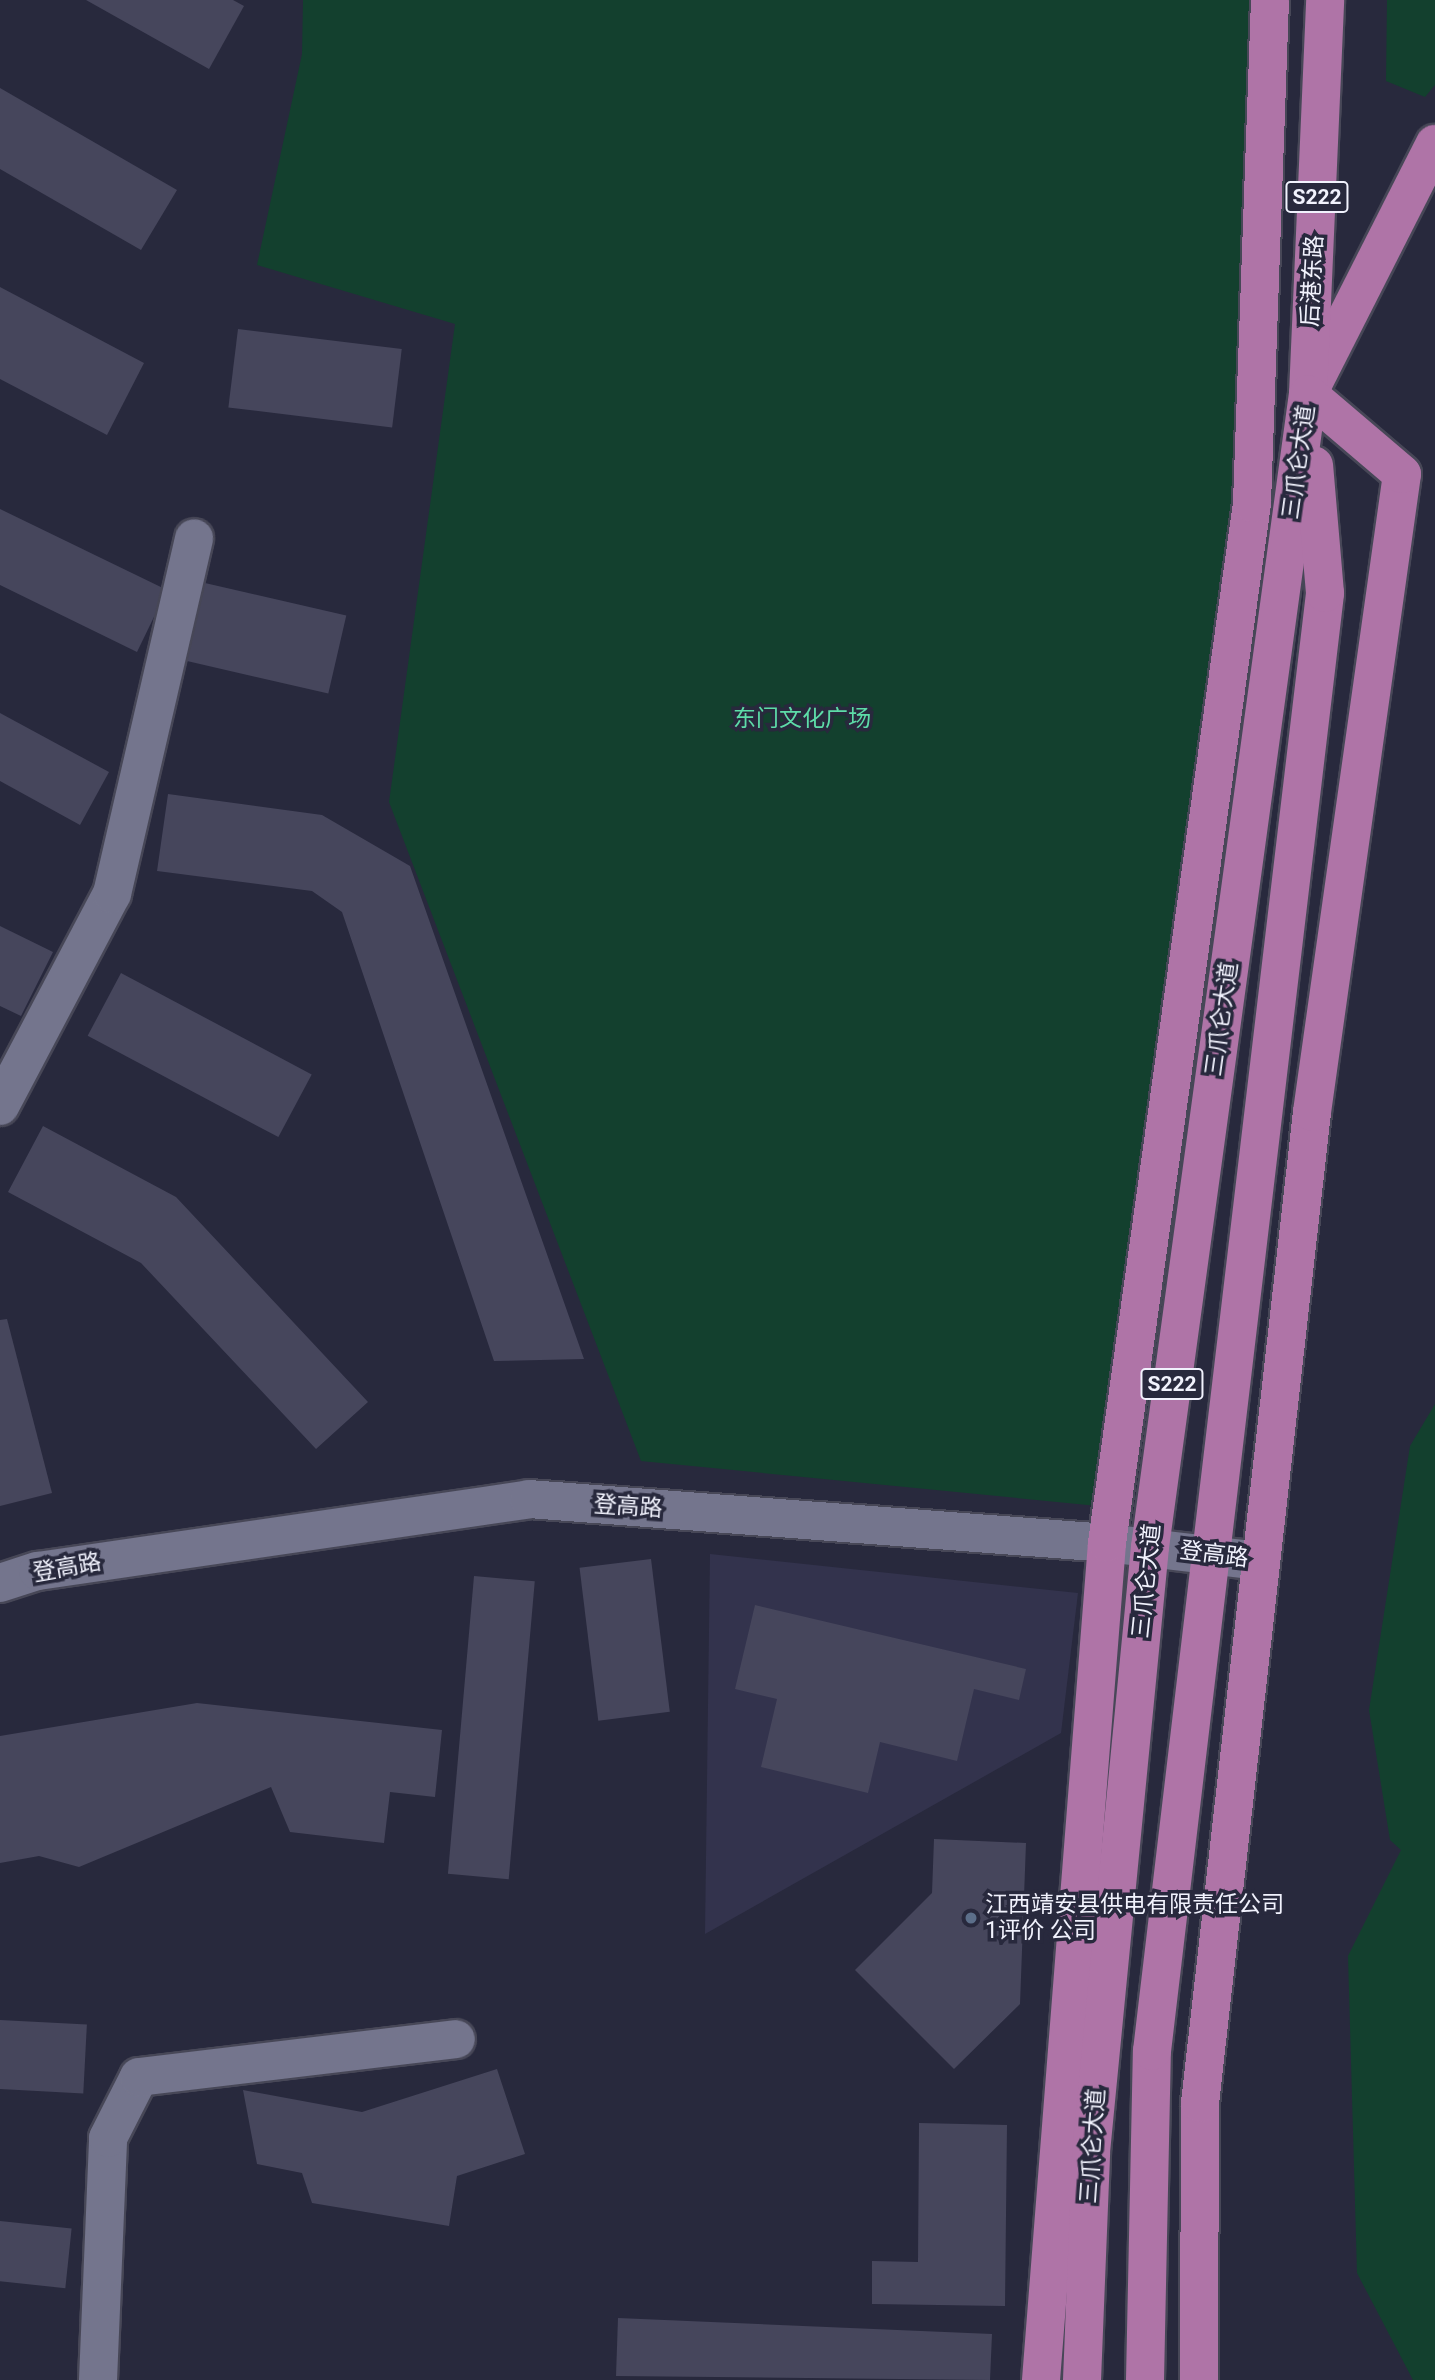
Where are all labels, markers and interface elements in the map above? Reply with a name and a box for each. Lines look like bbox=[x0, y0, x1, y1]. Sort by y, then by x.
road number: S222 bbox=[1284, 180, 1350, 214]
street label: 后港东路 bbox=[1297, 234, 1329, 328]
street label: 三爪仑大道 bbox=[1277, 403, 1321, 521]
park label: 东门文化广场 bbox=[733, 705, 871, 733]
street label: 三爪仑大道 bbox=[1200, 960, 1244, 1078]
road number: S222 bbox=[1139, 1366, 1205, 1402]
street label: 登高路 bbox=[593, 1491, 663, 1523]
street label: 三爪仑大道 bbox=[1127, 1522, 1167, 1640]
street label: 登高路 bbox=[1178, 1537, 1250, 1573]
street label: 登高路 bbox=[31, 1548, 103, 1588]
place label: 江西靖安县供电有限责任公司 1评价 公司 bbox=[985, 1891, 1284, 1945]
marker: 江西靖安县供电有限责任公司 1评价 公司 bbox=[963, 1910, 979, 1926]
street label: 三爪仑大道 bbox=[1075, 2088, 1111, 2204]

